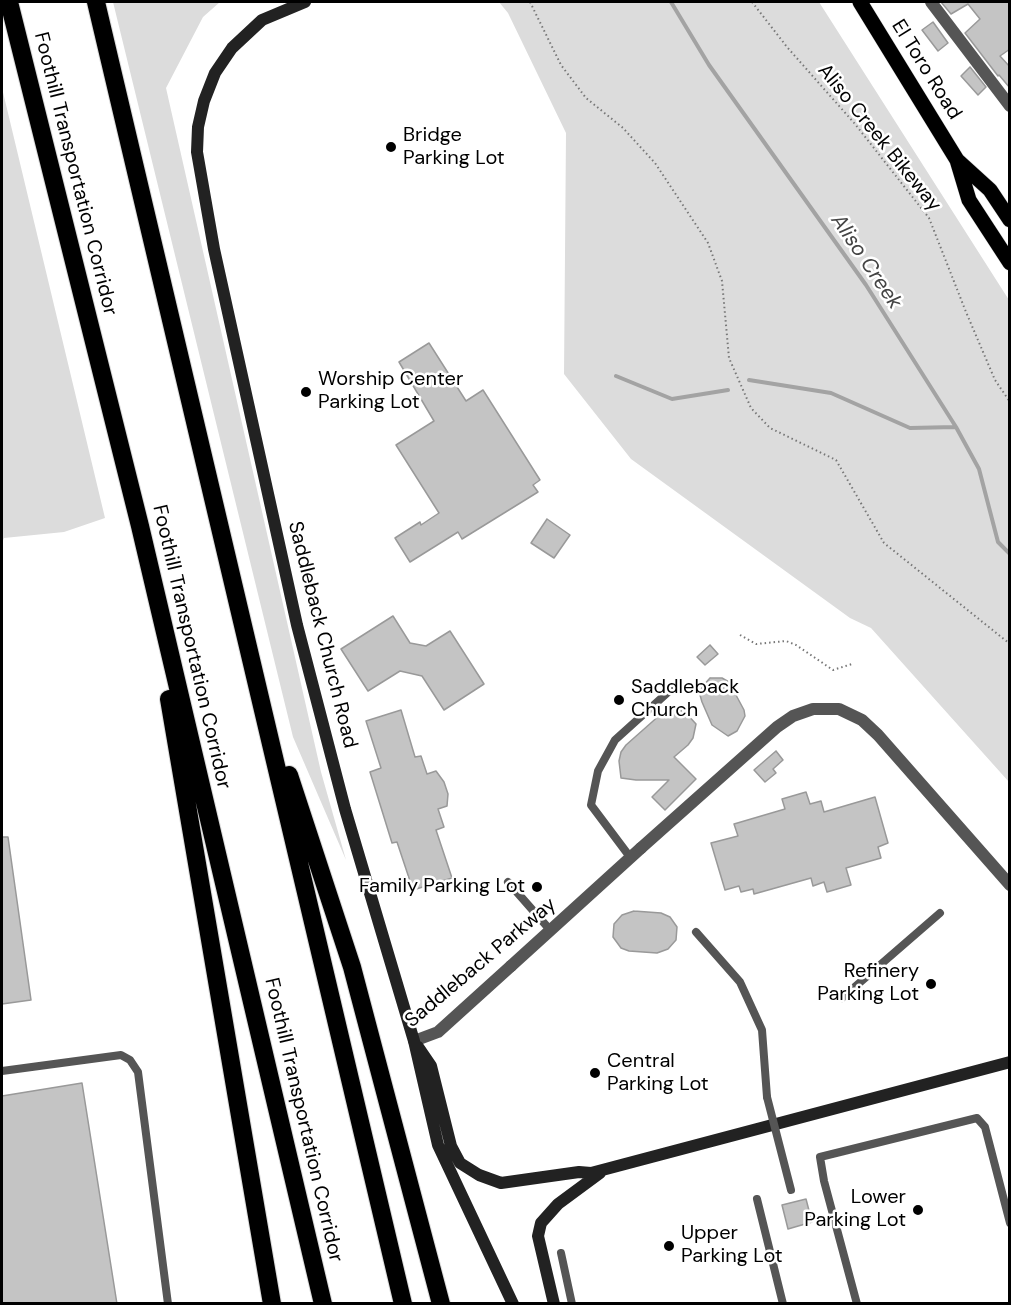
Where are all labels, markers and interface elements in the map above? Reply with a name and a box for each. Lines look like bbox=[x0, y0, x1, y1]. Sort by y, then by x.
street label: El Toro Road bbox=[886, 16, 966, 124]
street label: Foothill Transportation Corridor bbox=[28, 30, 122, 318]
street label: Aliso Creek Bikeway bbox=[812, 59, 946, 217]
place label: Bridge Parking Lot bbox=[403, 124, 505, 171]
marker: Bridge Parking Lot bbox=[384, 140, 398, 154]
water label: Aliso Creek bbox=[825, 210, 907, 314]
place label: Worship Center Parking Lot bbox=[318, 368, 463, 415]
marker: Worship Center Parking Lot bbox=[299, 385, 313, 399]
street label: Foothill Transportation Corridor bbox=[147, 503, 235, 791]
street label: Saddleback Church Road bbox=[282, 519, 362, 751]
place label: Saddleback Church bbox=[631, 676, 739, 723]
marker: Saddleback Church bbox=[612, 693, 626, 707]
place label: Family Parking Lot bbox=[359, 875, 525, 899]
marker: Family Parking Lot bbox=[530, 880, 544, 894]
street label: Saddleback Parkway bbox=[401, 893, 561, 1033]
place label: Refinery Parking Lot bbox=[817, 960, 919, 1007]
street label: Foothill Transportation Corridor bbox=[259, 976, 347, 1264]
marker: Refinery Parking Lot bbox=[924, 977, 938, 991]
place label: Central Parking Lot bbox=[607, 1050, 709, 1097]
marker: Central Parking Lot bbox=[588, 1066, 602, 1080]
place label: Lower Parking Lot bbox=[804, 1186, 906, 1233]
marker: Lower Parking Lot bbox=[911, 1203, 925, 1217]
place label: Upper Parking Lot bbox=[681, 1222, 783, 1269]
marker: Upper Parking Lot bbox=[662, 1239, 676, 1253]

